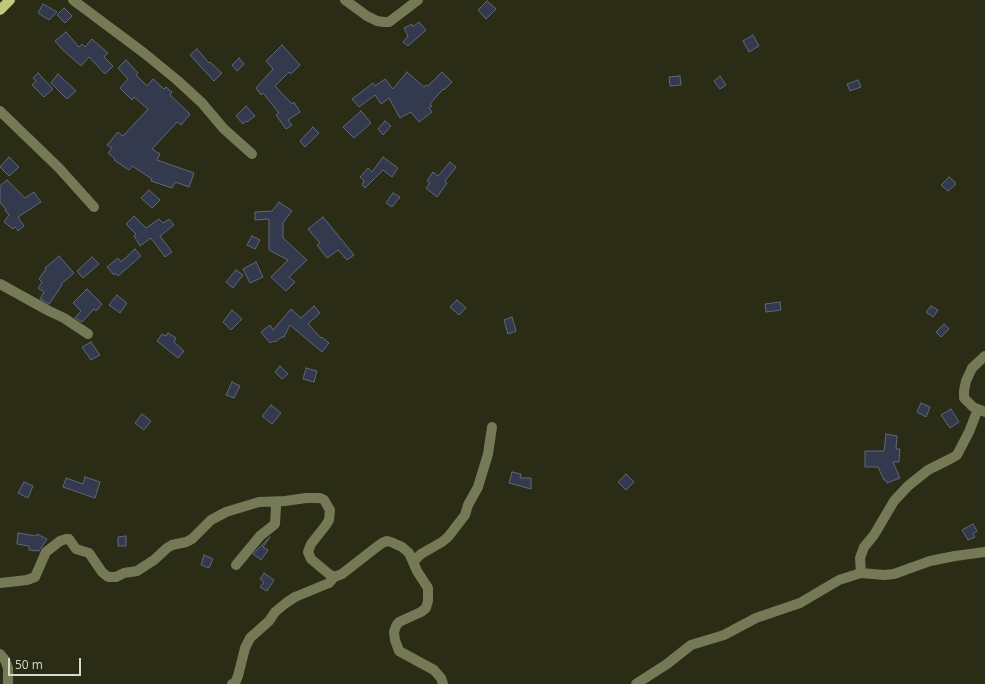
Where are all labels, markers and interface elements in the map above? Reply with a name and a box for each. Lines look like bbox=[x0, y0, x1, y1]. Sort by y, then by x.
scale bar bbox=[10, 650, 83, 676]
text: 50 m bbox=[15, 656, 43, 673]

